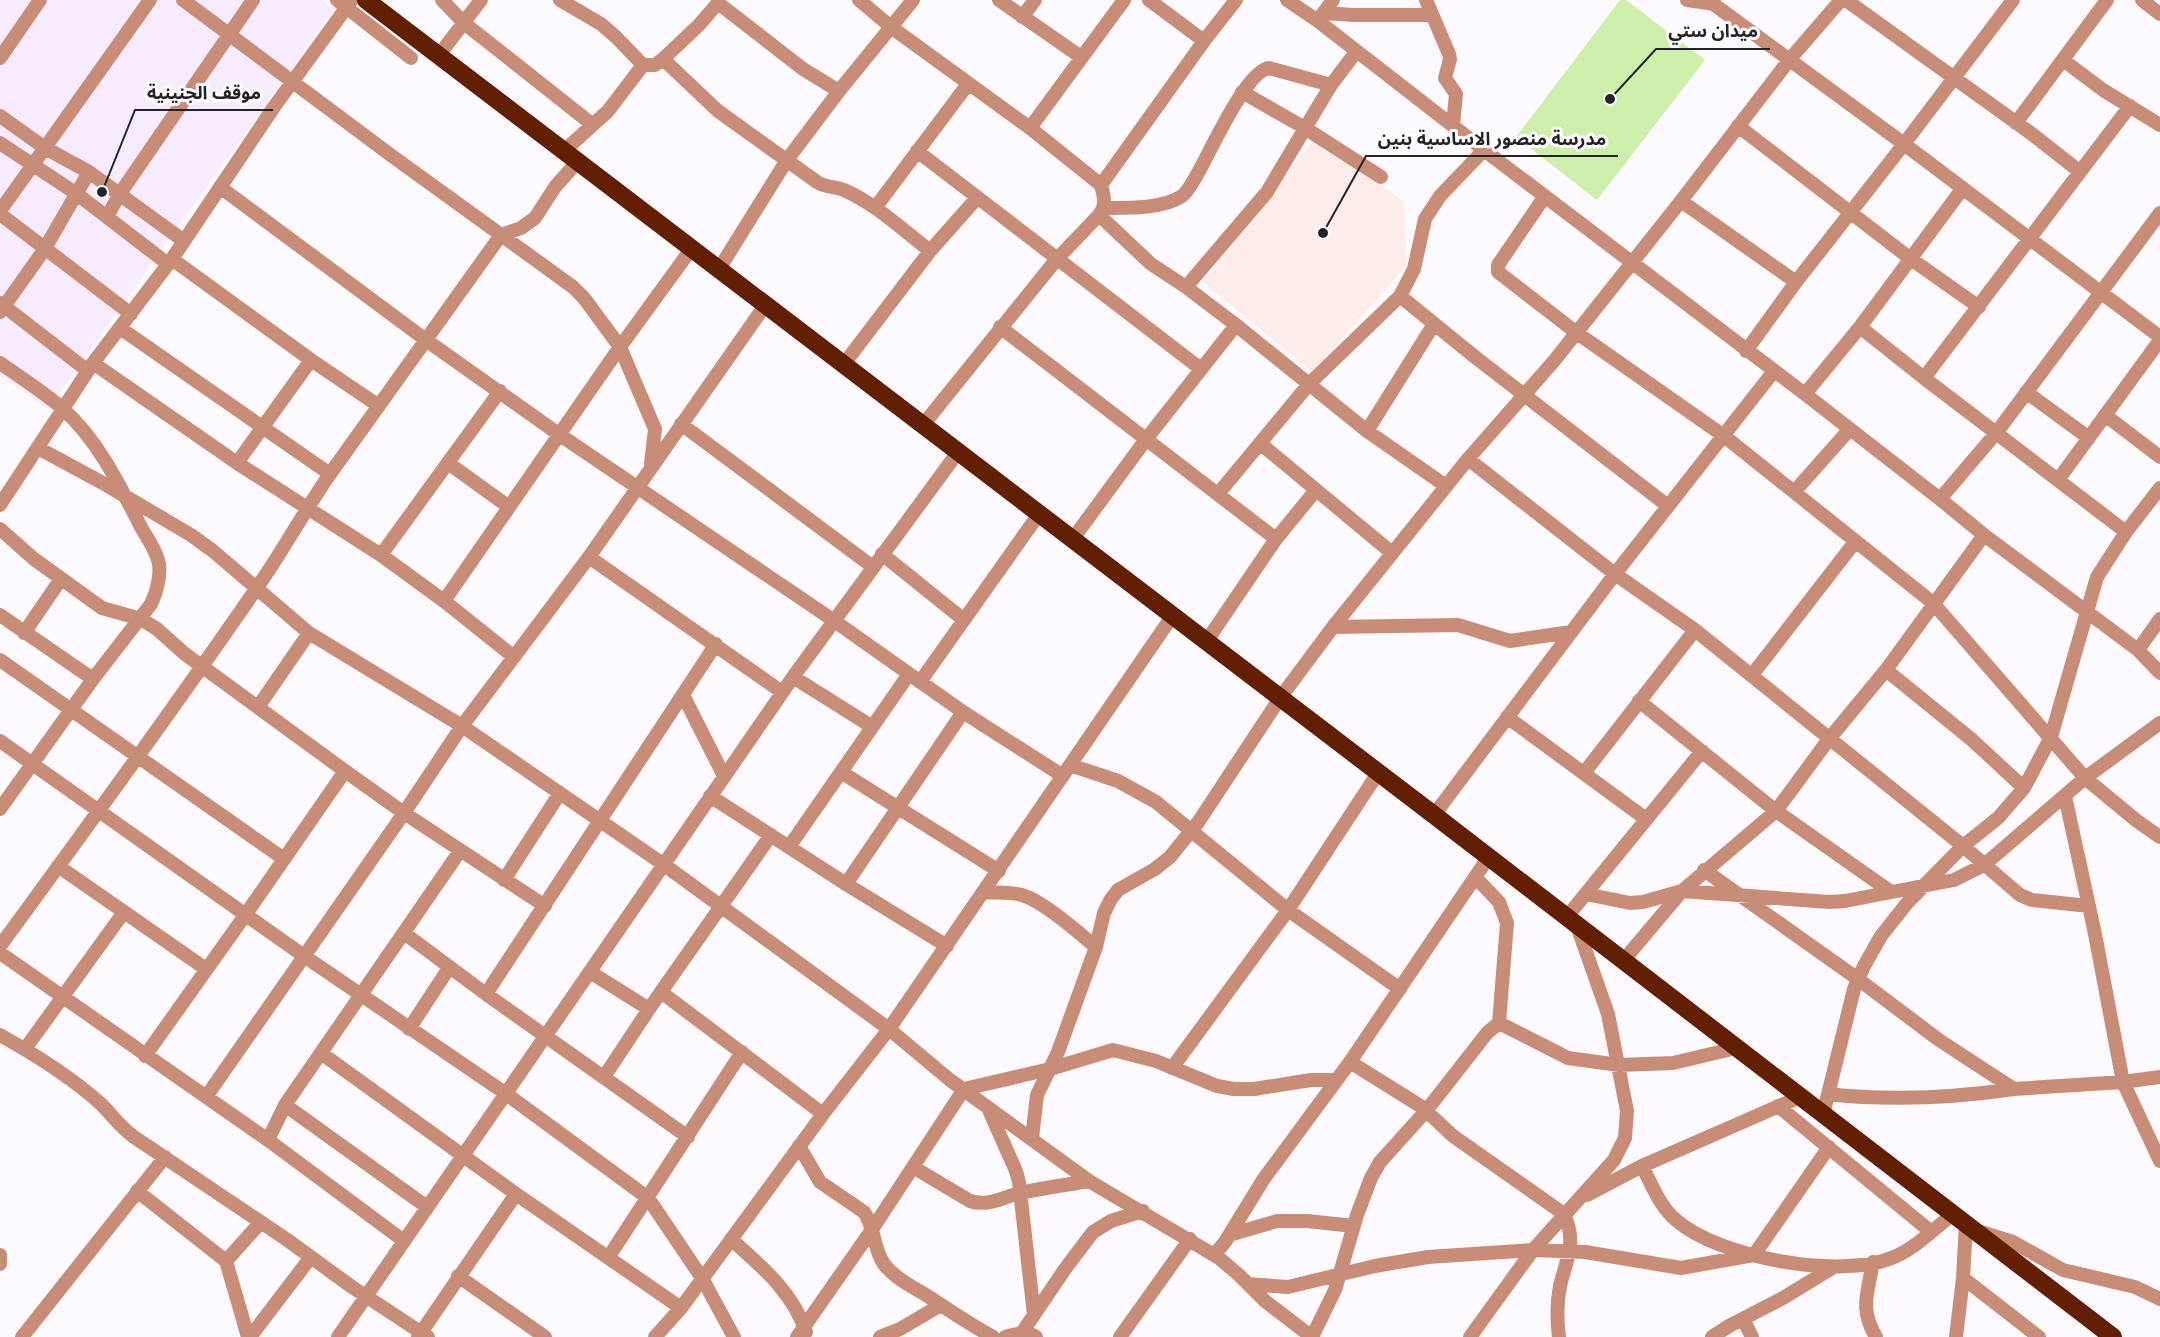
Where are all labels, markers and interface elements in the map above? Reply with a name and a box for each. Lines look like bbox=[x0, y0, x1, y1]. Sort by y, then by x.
callout: ميدان ستي bbox=[1656, 13, 1770, 49]
text: ميدان ستي bbox=[1668, 19, 1758, 45]
callout: موقف الجنينية bbox=[135, 74, 273, 110]
text: موقف الجنينية bbox=[147, 81, 261, 103]
callout: مدرسة منصور الاساسية بنين bbox=[1366, 120, 1618, 156]
text: مدرسة منصور الاساسية بنين bbox=[1378, 127, 1606, 150]

